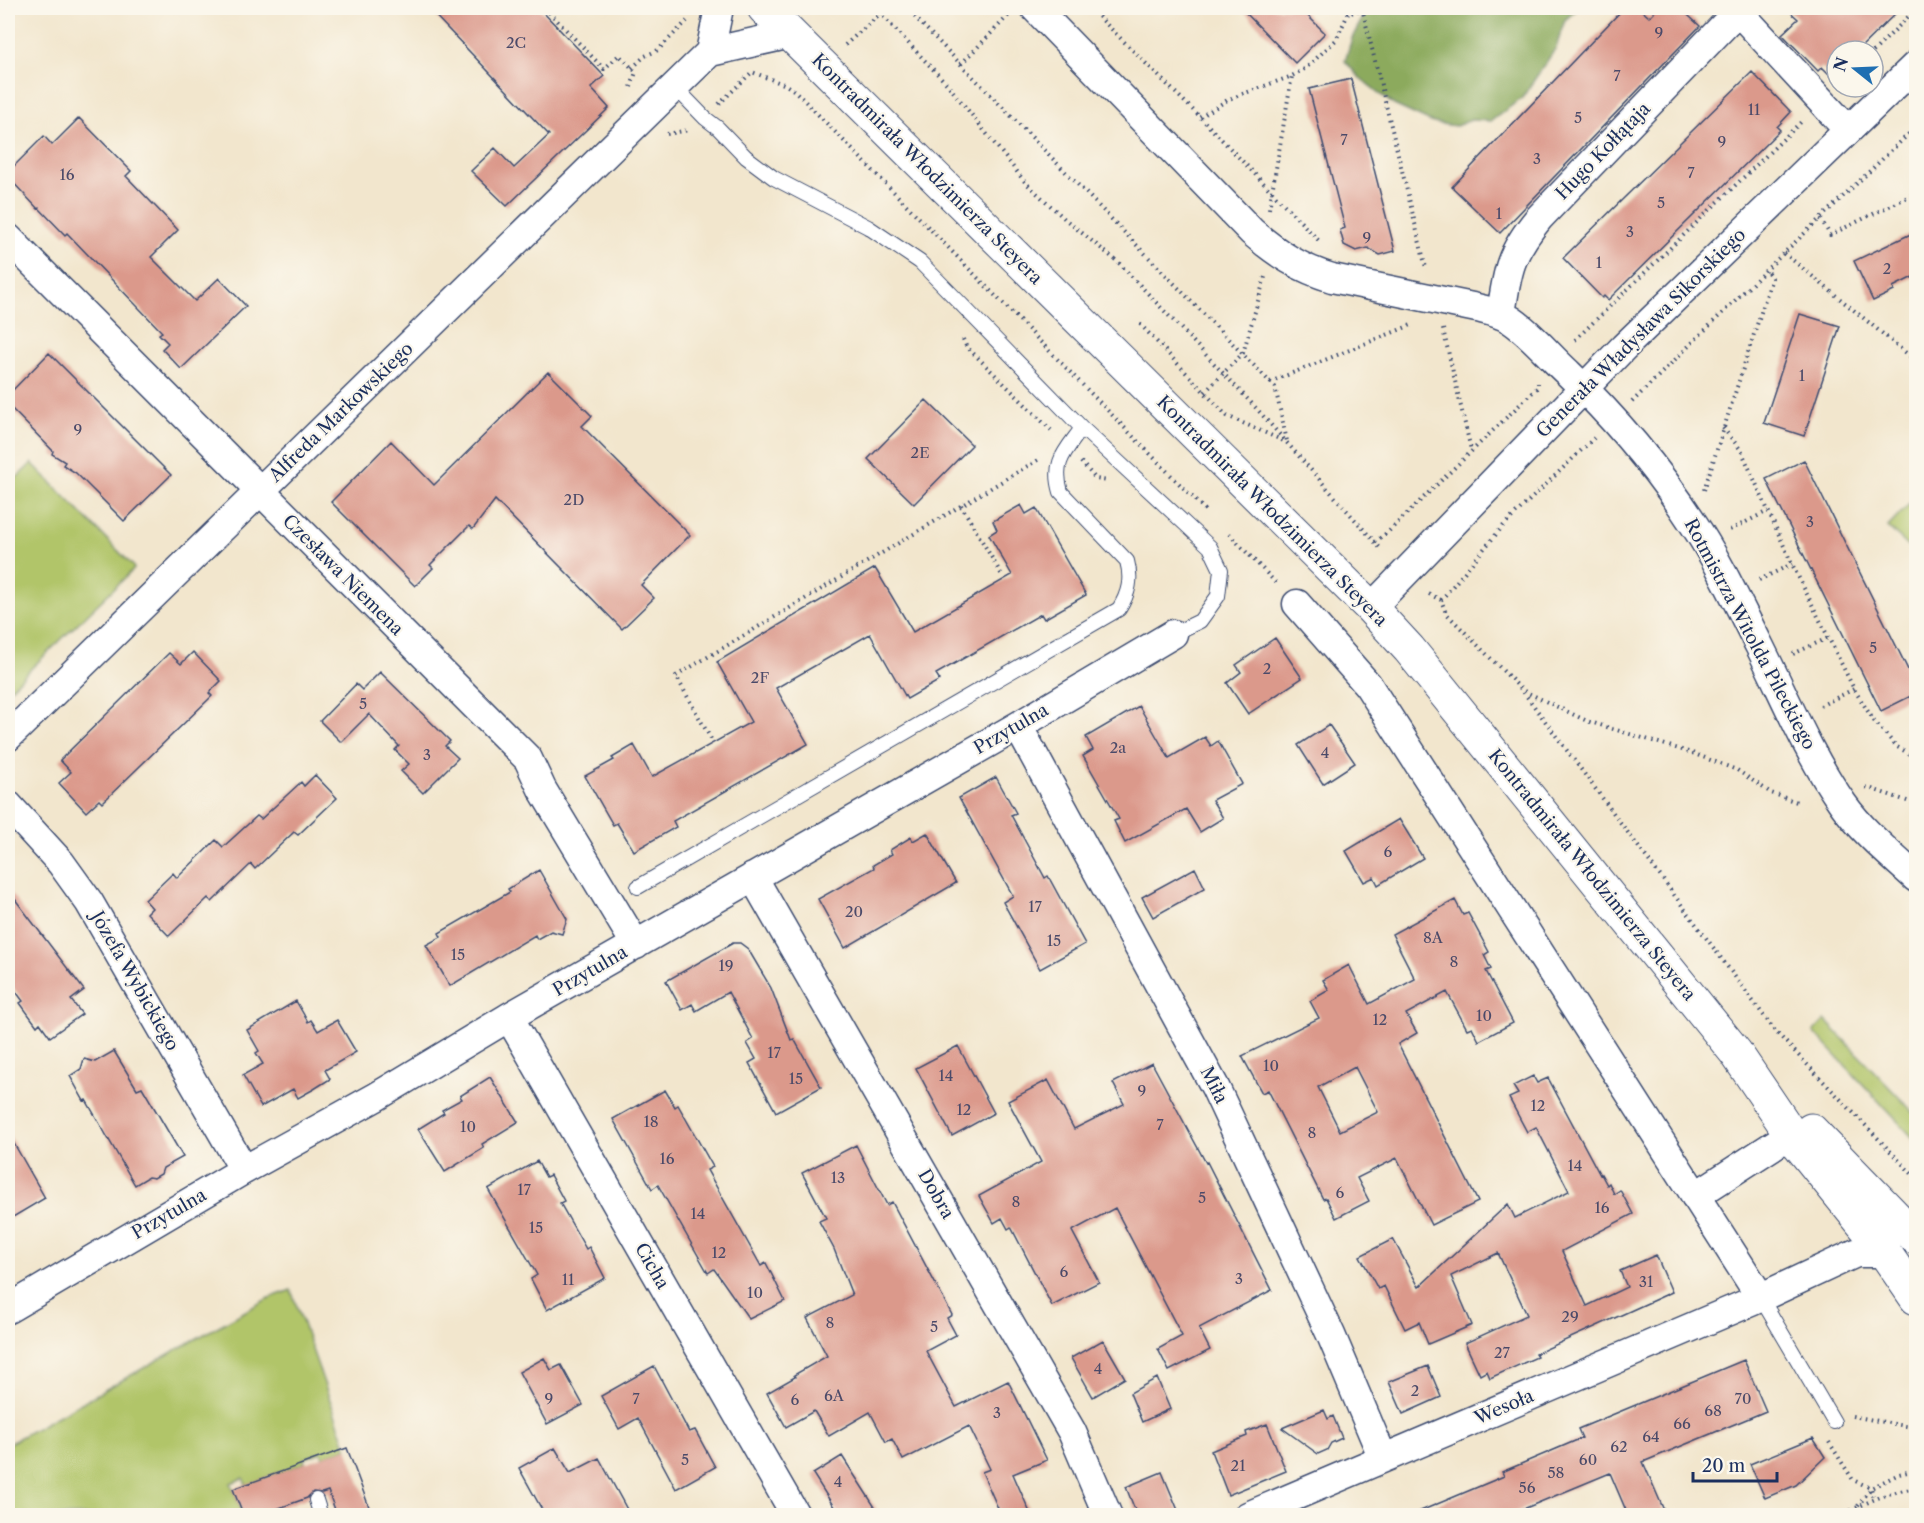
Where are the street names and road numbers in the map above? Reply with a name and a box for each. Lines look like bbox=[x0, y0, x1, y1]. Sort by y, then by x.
street label: Kontradmirała Włodzimierza Steyera bbox=[807, 49, 1047, 289]
street label: Hugo Kołłątaja bbox=[1551, 97, 1655, 204]
street label: Generała Władysława Sikorskiego bbox=[1532, 224, 1750, 442]
street label: Alfreda Markowskiego bbox=[264, 337, 418, 487]
street label: Kontradmirała Włodzimierza Steyera bbox=[1152, 391, 1392, 631]
street label: Czesława Niemena bbox=[278, 510, 408, 640]
street label: Rotmistrza Witolda Pileckiego bbox=[1680, 515, 1820, 753]
street label: Przytulna bbox=[970, 699, 1053, 759]
street label: Kontradmirała Włodzimierza Steyera bbox=[1484, 745, 1701, 1006]
street label: Józefa Wybickiego bbox=[85, 905, 184, 1055]
street label: Przytulna bbox=[549, 941, 632, 1001]
street label: Miła bbox=[1195, 1063, 1233, 1108]
street label: Dobra bbox=[913, 1165, 959, 1223]
street label: Przytulna bbox=[128, 1184, 211, 1244]
street label: Cicha bbox=[630, 1239, 674, 1293]
street label: Wesoła bbox=[1470, 1385, 1537, 1430]

